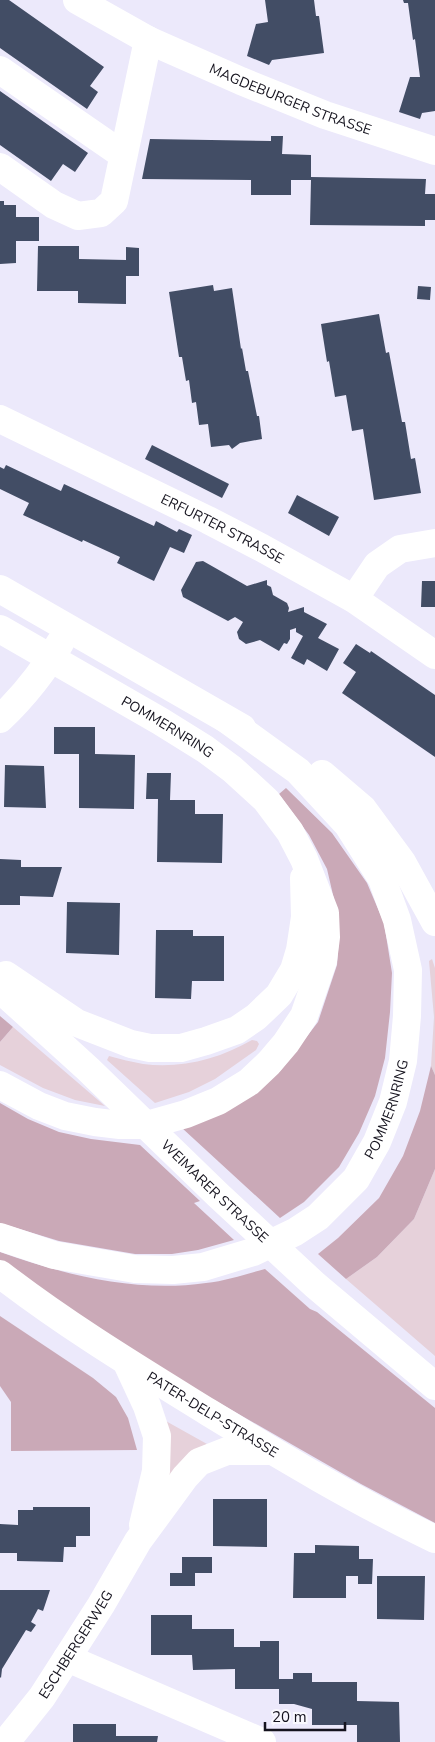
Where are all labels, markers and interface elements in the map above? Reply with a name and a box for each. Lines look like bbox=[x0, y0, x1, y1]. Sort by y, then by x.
street label: MAGDEBURGER STRASSE bbox=[207, 59, 374, 139]
street label: ERFURTER STRASSE bbox=[158, 489, 287, 568]
street label: POMMERNRING bbox=[118, 691, 218, 762]
street label: POMMERNRING bbox=[360, 1057, 413, 1163]
street label: WEIMARER STRASSE bbox=[157, 1135, 273, 1247]
street label: PATER-DELP-STRASSE bbox=[143, 1367, 282, 1462]
street label: ESCHBERGERWEG bbox=[34, 1587, 117, 1702]
scale bar bbox=[265, 1700, 345, 1732]
text: 20 m bbox=[272, 1707, 307, 1727]

